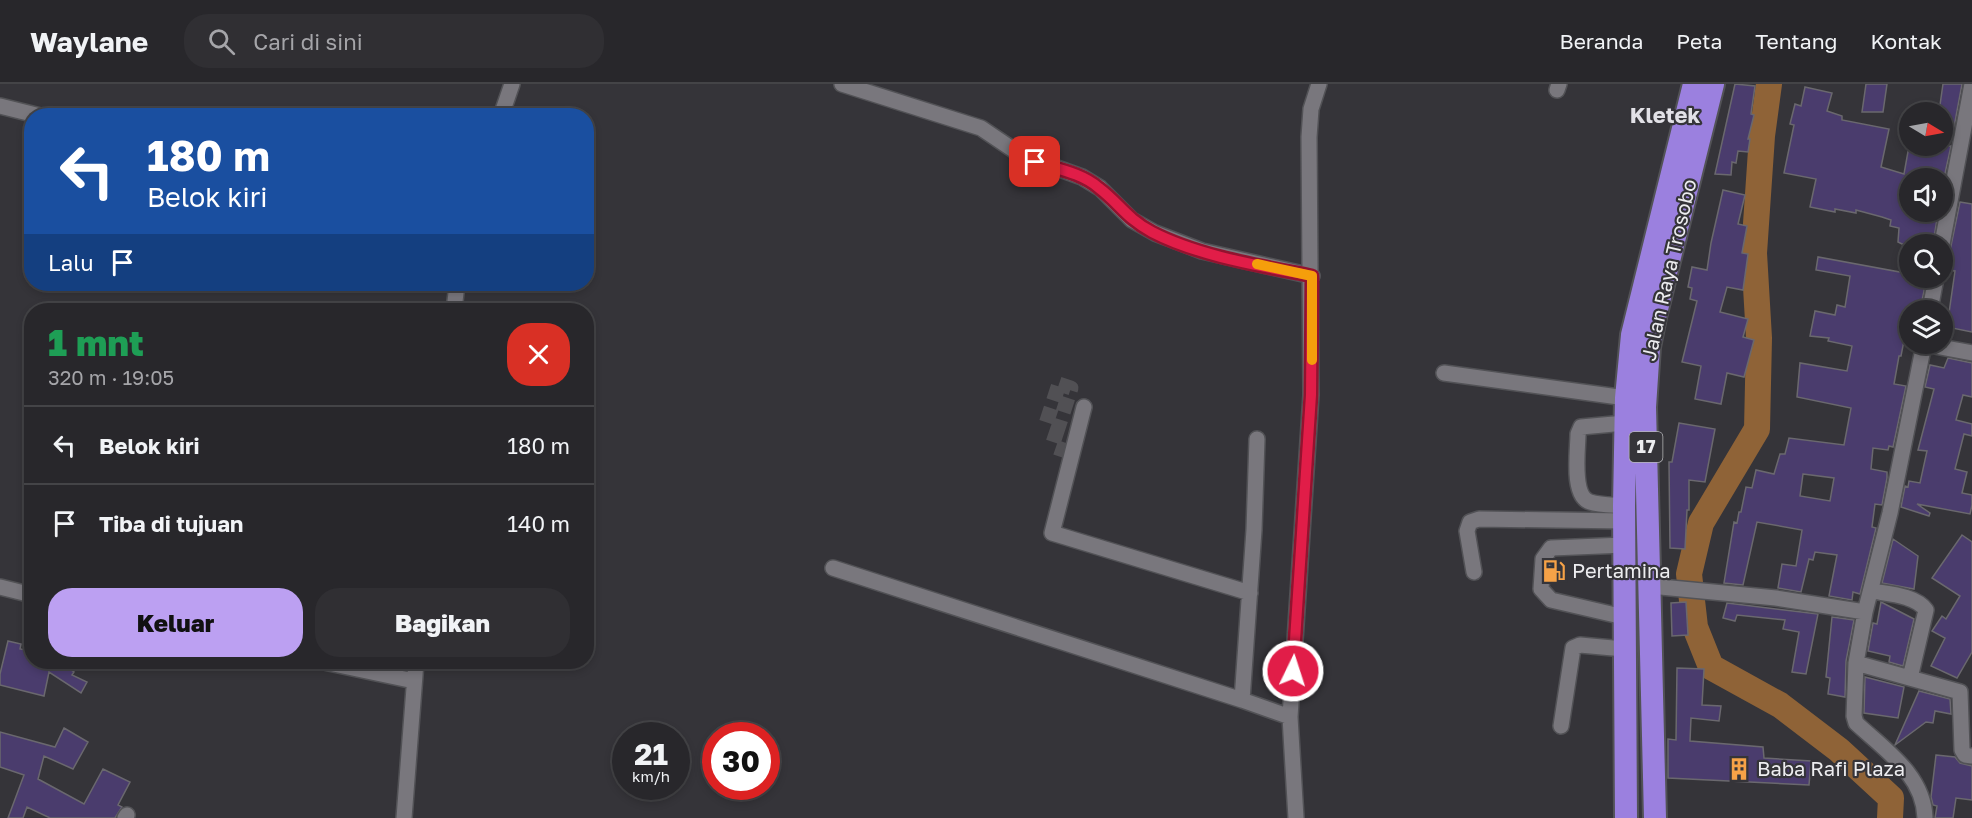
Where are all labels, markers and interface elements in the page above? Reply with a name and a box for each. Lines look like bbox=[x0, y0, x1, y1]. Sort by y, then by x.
search box bbox=[184, 14, 604, 68]
text: Waylane bbox=[30, 25, 148, 58]
icon: search bbox=[205, 25, 238, 58]
text: Cari di sini bbox=[253, 28, 363, 55]
text: Beranda bbox=[1560, 28, 1643, 54]
text: Peta bbox=[1676, 28, 1722, 54]
text: Tentang bbox=[1755, 28, 1837, 54]
text: Kontak bbox=[1870, 28, 1942, 54]
district label: Kletek bbox=[1630, 101, 1700, 128]
north arrow bbox=[1899, 102, 1953, 156]
map controls bbox=[1899, 102, 1953, 354]
text: 180 m bbox=[147, 130, 270, 180]
icon: left bbox=[48, 132, 126, 210]
pin bbox=[1009, 136, 1060, 187]
icon: arrive bbox=[1018, 145, 1051, 178]
button: sound bbox=[1899, 168, 1953, 222]
street label: Jalan Raya Trosobo bbox=[1635, 177, 1701, 363]
text: Belok kiri bbox=[147, 181, 268, 213]
button: search bbox=[1899, 234, 1953, 288]
icon: arrive bbox=[106, 246, 139, 279]
text: Lalu bbox=[48, 249, 94, 276]
button: layers bbox=[1899, 300, 1953, 354]
text: 1 mnt bbox=[48, 321, 144, 364]
button: close bbox=[507, 323, 570, 386]
text: 320 m · 19:05 bbox=[48, 365, 174, 389]
icon: left bbox=[48, 429, 81, 462]
text: Belok kiri bbox=[99, 432, 200, 459]
text: 180 m bbox=[507, 432, 570, 459]
road number: 17 bbox=[1630, 432, 1662, 462]
icon: arrive bbox=[48, 507, 81, 540]
text: Tiba di tujuan bbox=[99, 510, 243, 537]
text: 140 m bbox=[507, 510, 570, 537]
fuel station icon: Pertamina bbox=[1541, 558, 1567, 584]
place label: Pertamina bbox=[1572, 558, 1671, 582]
button: Keluar bbox=[48, 588, 303, 657]
button: Bagikan bbox=[315, 588, 570, 657]
position arrow bbox=[1261, 639, 1325, 703]
speed limit sign: 30 bbox=[702, 722, 780, 800]
text: 21 bbox=[634, 736, 668, 772]
building icon: Baba Rafi Plaza bbox=[1726, 756, 1752, 782]
place label: Baba Rafi Plaza bbox=[1757, 756, 1905, 780]
text: km/h bbox=[632, 767, 670, 785]

